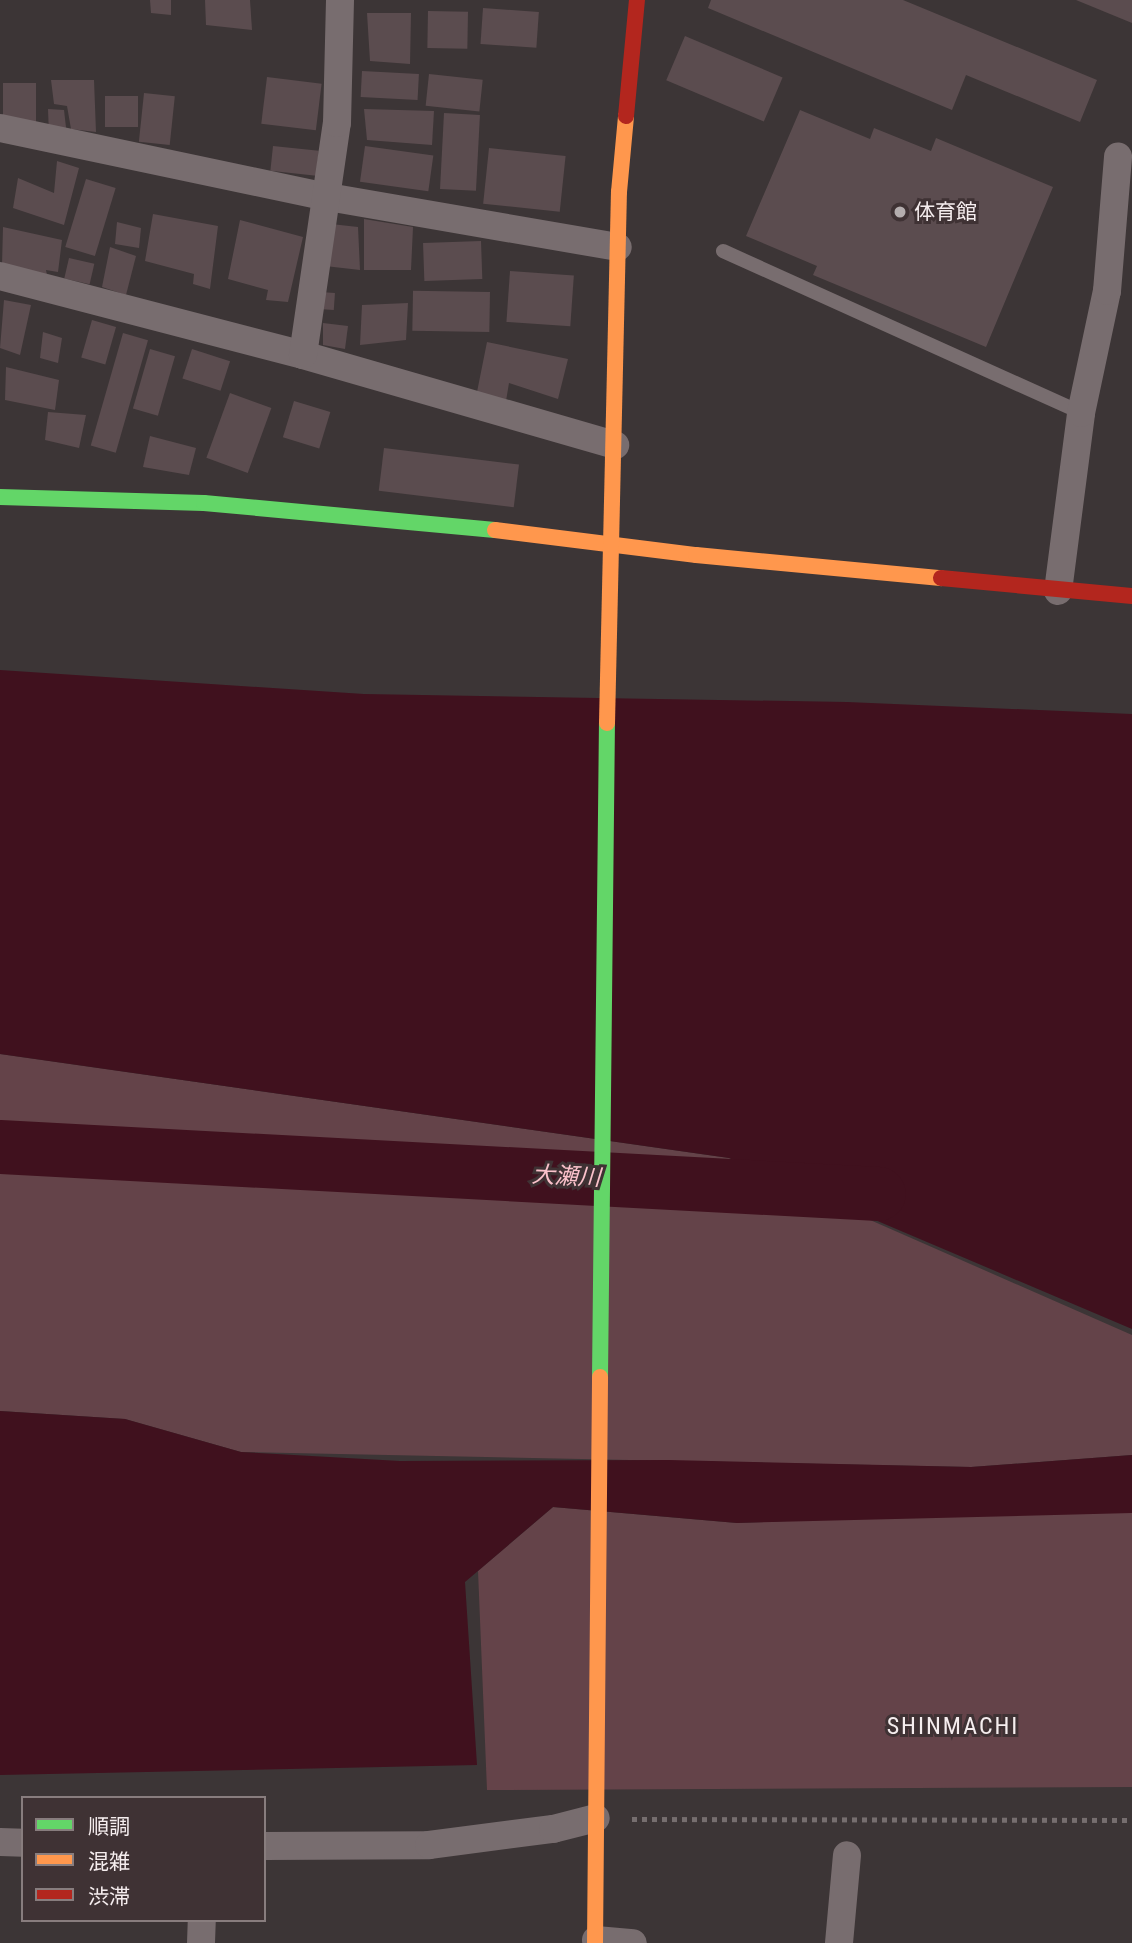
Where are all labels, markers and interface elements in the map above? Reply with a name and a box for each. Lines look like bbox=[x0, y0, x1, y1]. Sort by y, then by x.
place label: 体育館 bbox=[914, 199, 977, 225]
marker: 体育館 bbox=[892, 204, 908, 220]
water label: 大瀬川 bbox=[531, 1161, 601, 1193]
district label: SHINMACHI bbox=[888, 1713, 1018, 1741]
legend bbox=[21, 1796, 266, 1922]
text: 順調 bbox=[88, 1815, 130, 1839]
text: 混雑 bbox=[88, 1850, 130, 1874]
text: 渋滞 bbox=[88, 1885, 130, 1909]

